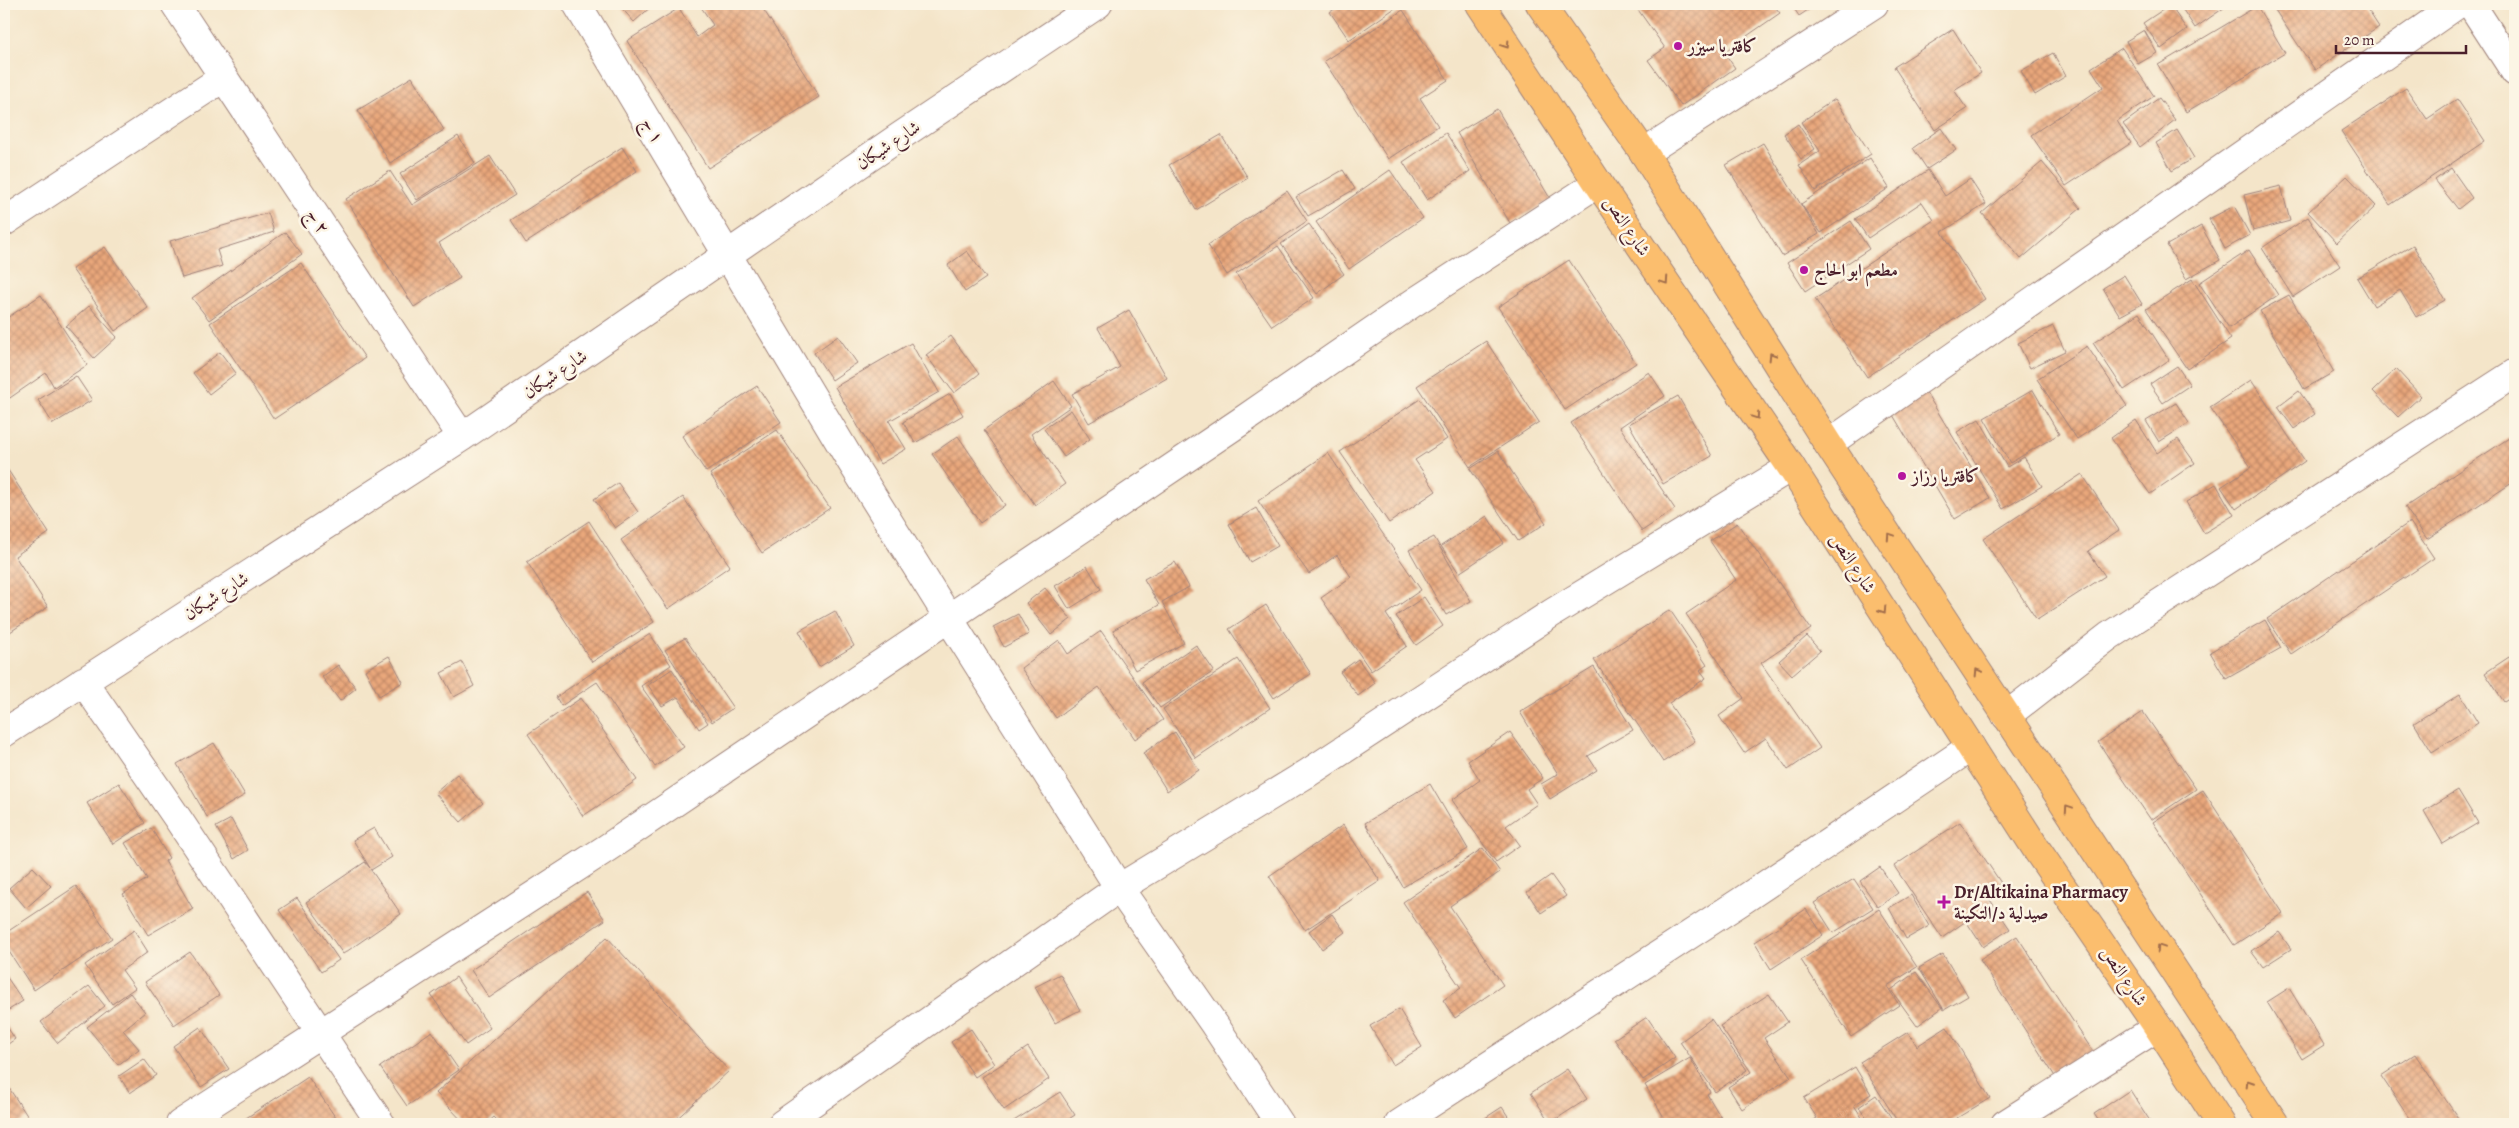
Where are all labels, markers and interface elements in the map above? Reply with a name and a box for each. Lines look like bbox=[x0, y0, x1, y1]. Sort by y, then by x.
scale bar bbox=[2336, 22, 2466, 54]
text: 20 m bbox=[2344, 30, 2375, 50]
place label: كافتريا سيزر bbox=[1686, 34, 1757, 58]
one-way arrow bbox=[1500, 39, 1510, 48]
marker: كافتريا سيزر bbox=[1672, 40, 1684, 52]
street label: ١ ج bbox=[633, 113, 670, 149]
street label: شارع شيكان bbox=[851, 115, 926, 178]
street label: شارع النص bbox=[1596, 191, 1656, 262]
street label: ٢ ج bbox=[297, 204, 335, 241]
place label: مطعم ابو الحاج bbox=[1814, 258, 1898, 287]
marker: مطعم ابو الحاج bbox=[1798, 264, 1810, 276]
one-way arrow bbox=[1659, 276, 1668, 285]
street label: شارع شيكان bbox=[518, 344, 593, 407]
one-way arrow bbox=[1769, 353, 1778, 362]
one-way arrow bbox=[1750, 410, 1759, 420]
place label: كافتريا رزاز bbox=[1910, 464, 1979, 488]
marker: كافتريا رزاز bbox=[1896, 470, 1908, 482]
street label: شارع النص bbox=[1822, 528, 1881, 599]
one-way arrow bbox=[1886, 533, 1896, 542]
street label: شارع شيكان bbox=[179, 566, 255, 628]
one-way arrow bbox=[1877, 605, 1887, 614]
one-way arrow bbox=[1975, 669, 1985, 678]
one-way arrow bbox=[2064, 805, 2074, 814]
place label: Dr/Altikaina Pharmacy صيدلية د/التكينة bbox=[1954, 880, 2129, 925]
marker: Dr/Altikaina Pharmacy صيدلية د/التكينة bbox=[1938, 896, 1950, 908]
street label: شارع النص bbox=[2093, 941, 2153, 1012]
one-way arrow bbox=[2157, 944, 2166, 953]
one-way arrow bbox=[2246, 1080, 2255, 1089]

